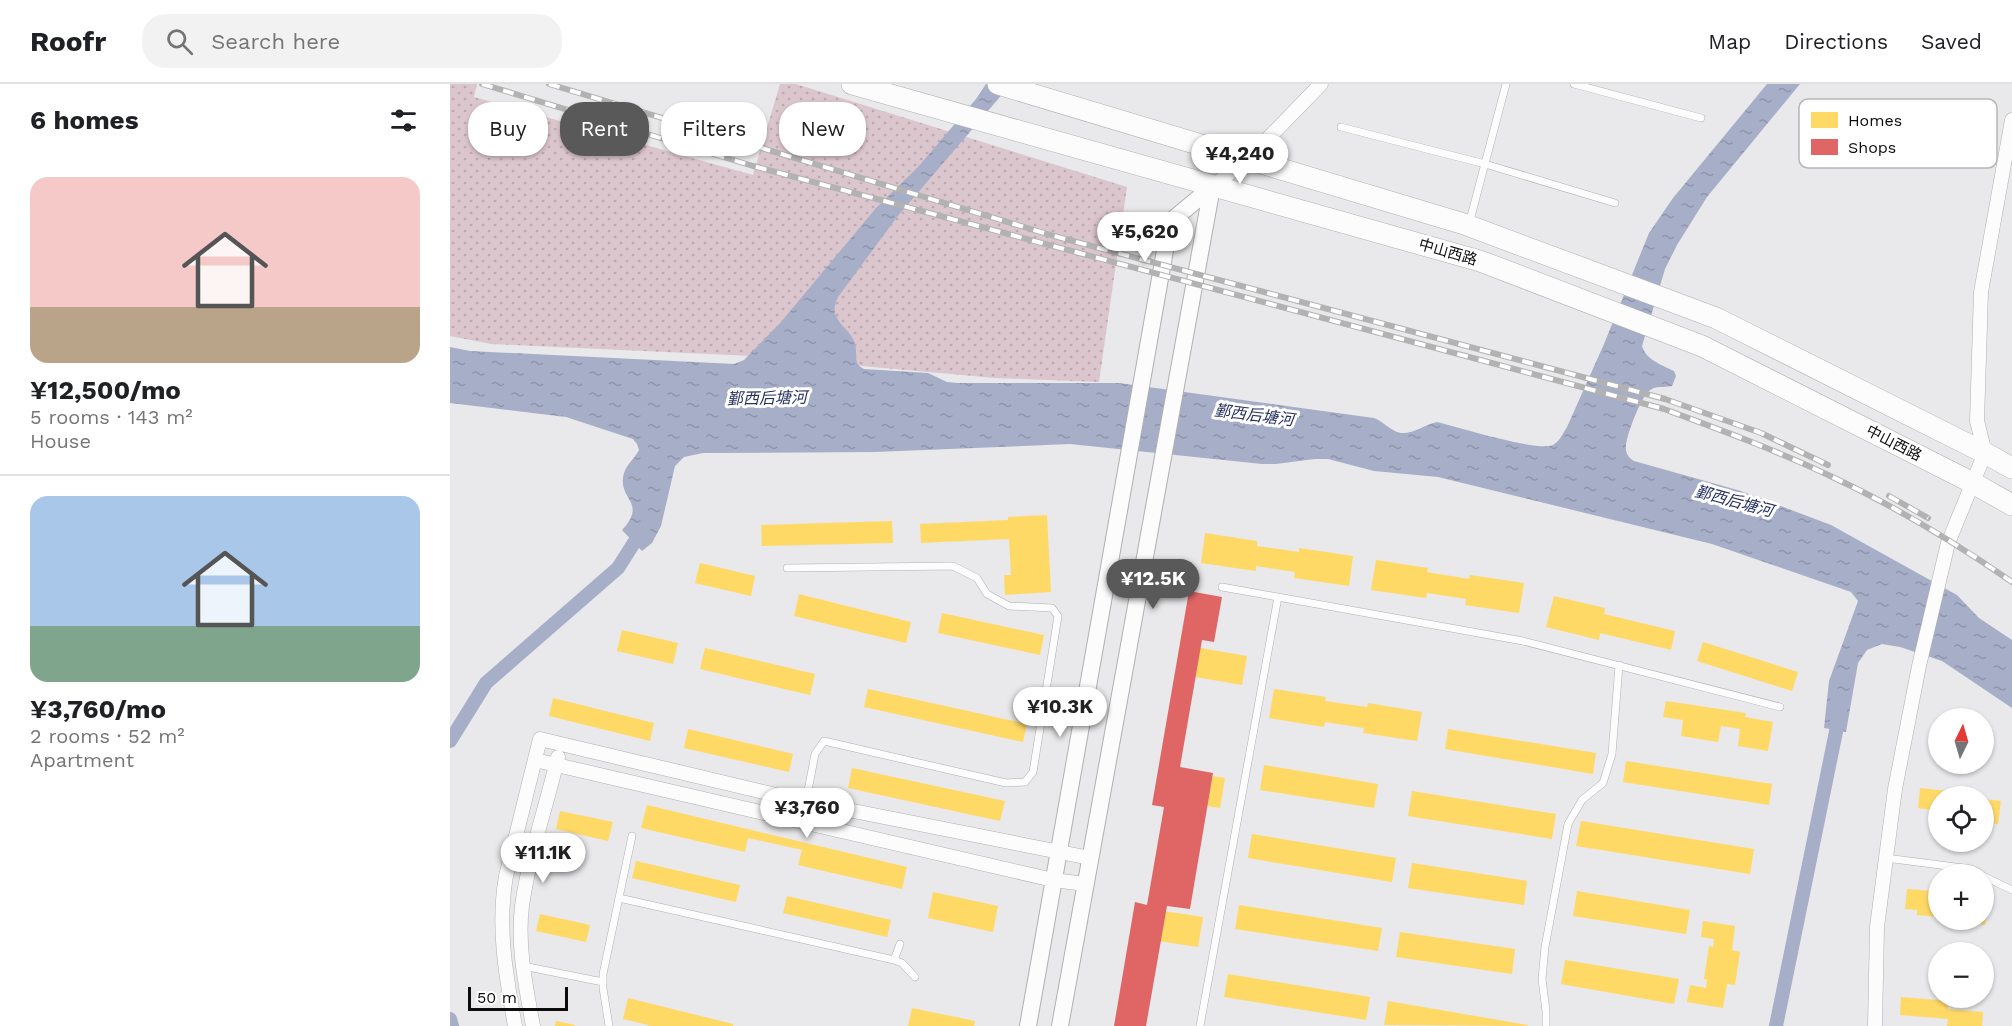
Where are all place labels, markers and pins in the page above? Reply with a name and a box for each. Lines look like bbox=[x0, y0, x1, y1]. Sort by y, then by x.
pin: ¥4,240 bbox=[1191, 134, 1289, 185]
pin: ¥5,620 bbox=[1096, 212, 1194, 263]
pin: ¥12.5K bbox=[1104, 559, 1202, 610]
pin: ¥10.3K bbox=[1011, 687, 1109, 738]
pin: ¥3,760 bbox=[758, 788, 856, 839]
pin: ¥11.1K bbox=[494, 833, 592, 884]

